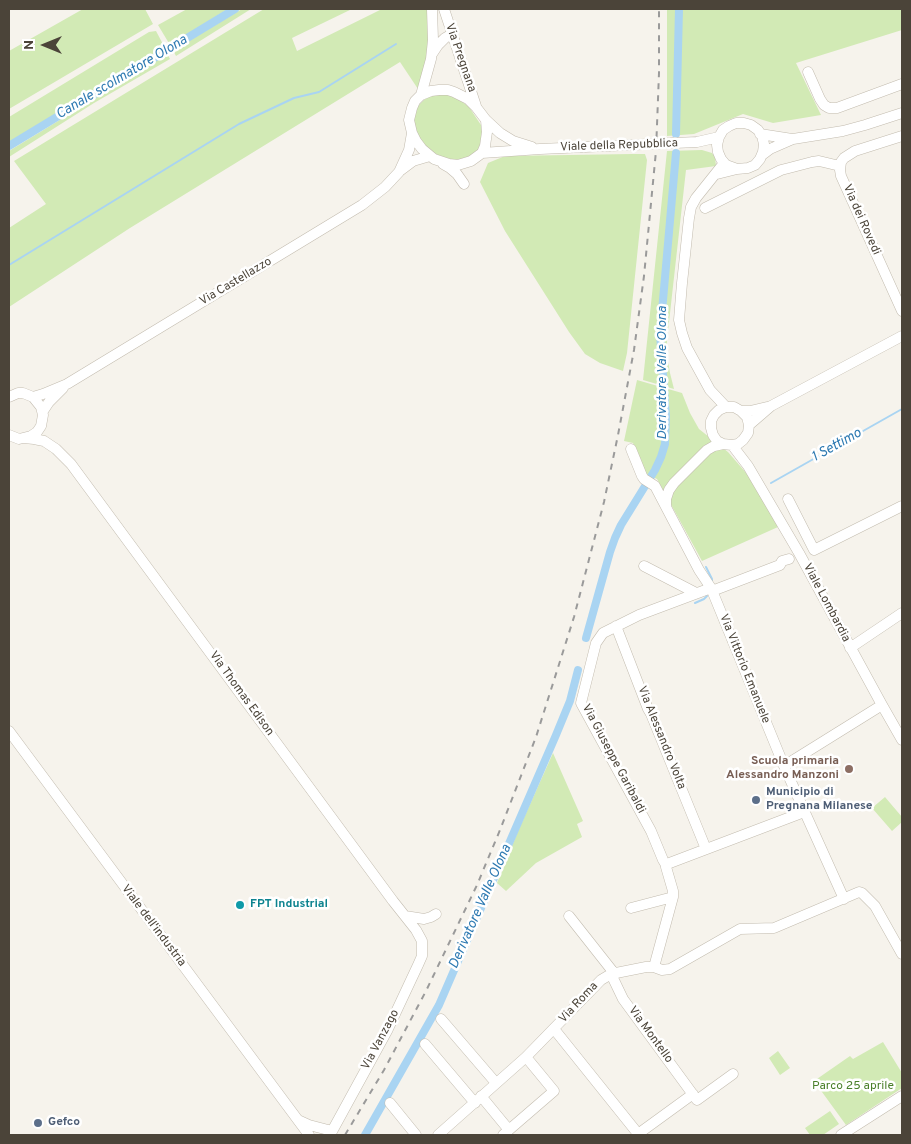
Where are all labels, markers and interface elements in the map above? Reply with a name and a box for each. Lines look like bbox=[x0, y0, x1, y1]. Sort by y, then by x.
north arrow bbox=[20, 20, 70, 70]
street label: Via Pregnana bbox=[441, 22, 479, 94]
water label: Canale scolmatore Olona bbox=[53, 32, 191, 124]
text: N bbox=[21, 40, 38, 50]
street label: Viale della Repubblica bbox=[560, 137, 678, 155]
street label: Via dei Rovedi bbox=[839, 182, 883, 258]
street label: Via Castellazzo bbox=[197, 255, 275, 309]
water label: Derivatore Valle Olona bbox=[655, 306, 671, 440]
water label: 1 Settimo bbox=[809, 425, 865, 467]
street label: Viale Lombardia bbox=[799, 561, 853, 645]
street label: Via Vittorio Emanuele bbox=[715, 612, 773, 726]
street label: Via Thomas Edison bbox=[205, 649, 277, 739]
street label: Via Alessandro Volta bbox=[634, 684, 688, 792]
street label: Via Giuseppe Garibaldi bbox=[578, 702, 648, 816]
place label: Scuola primaria Alessandro Manzoni bbox=[726, 755, 839, 783]
marker: Scuola primaria Alessandro Manzoni bbox=[843, 763, 855, 775]
place label: Municipio di Pregnana Milanese bbox=[766, 786, 872, 814]
marker: Municipio di Pregnana Milanese bbox=[750, 794, 762, 806]
water label: Derivatore Valle Olona bbox=[446, 842, 516, 972]
street label: Viale dell'industria bbox=[118, 882, 188, 970]
place label: FPT Industrial bbox=[250, 898, 328, 912]
marker: FPT Industrial bbox=[234, 899, 246, 911]
street label: Via Roma bbox=[556, 979, 602, 1027]
street label: Via Montello bbox=[625, 1004, 675, 1066]
street label: Via Vanzago bbox=[359, 1007, 403, 1073]
park label: Parco 25 aprile bbox=[812, 1080, 894, 1094]
place label: Gefco bbox=[48, 1116, 80, 1130]
marker: Gefco bbox=[32, 1117, 44, 1129]

